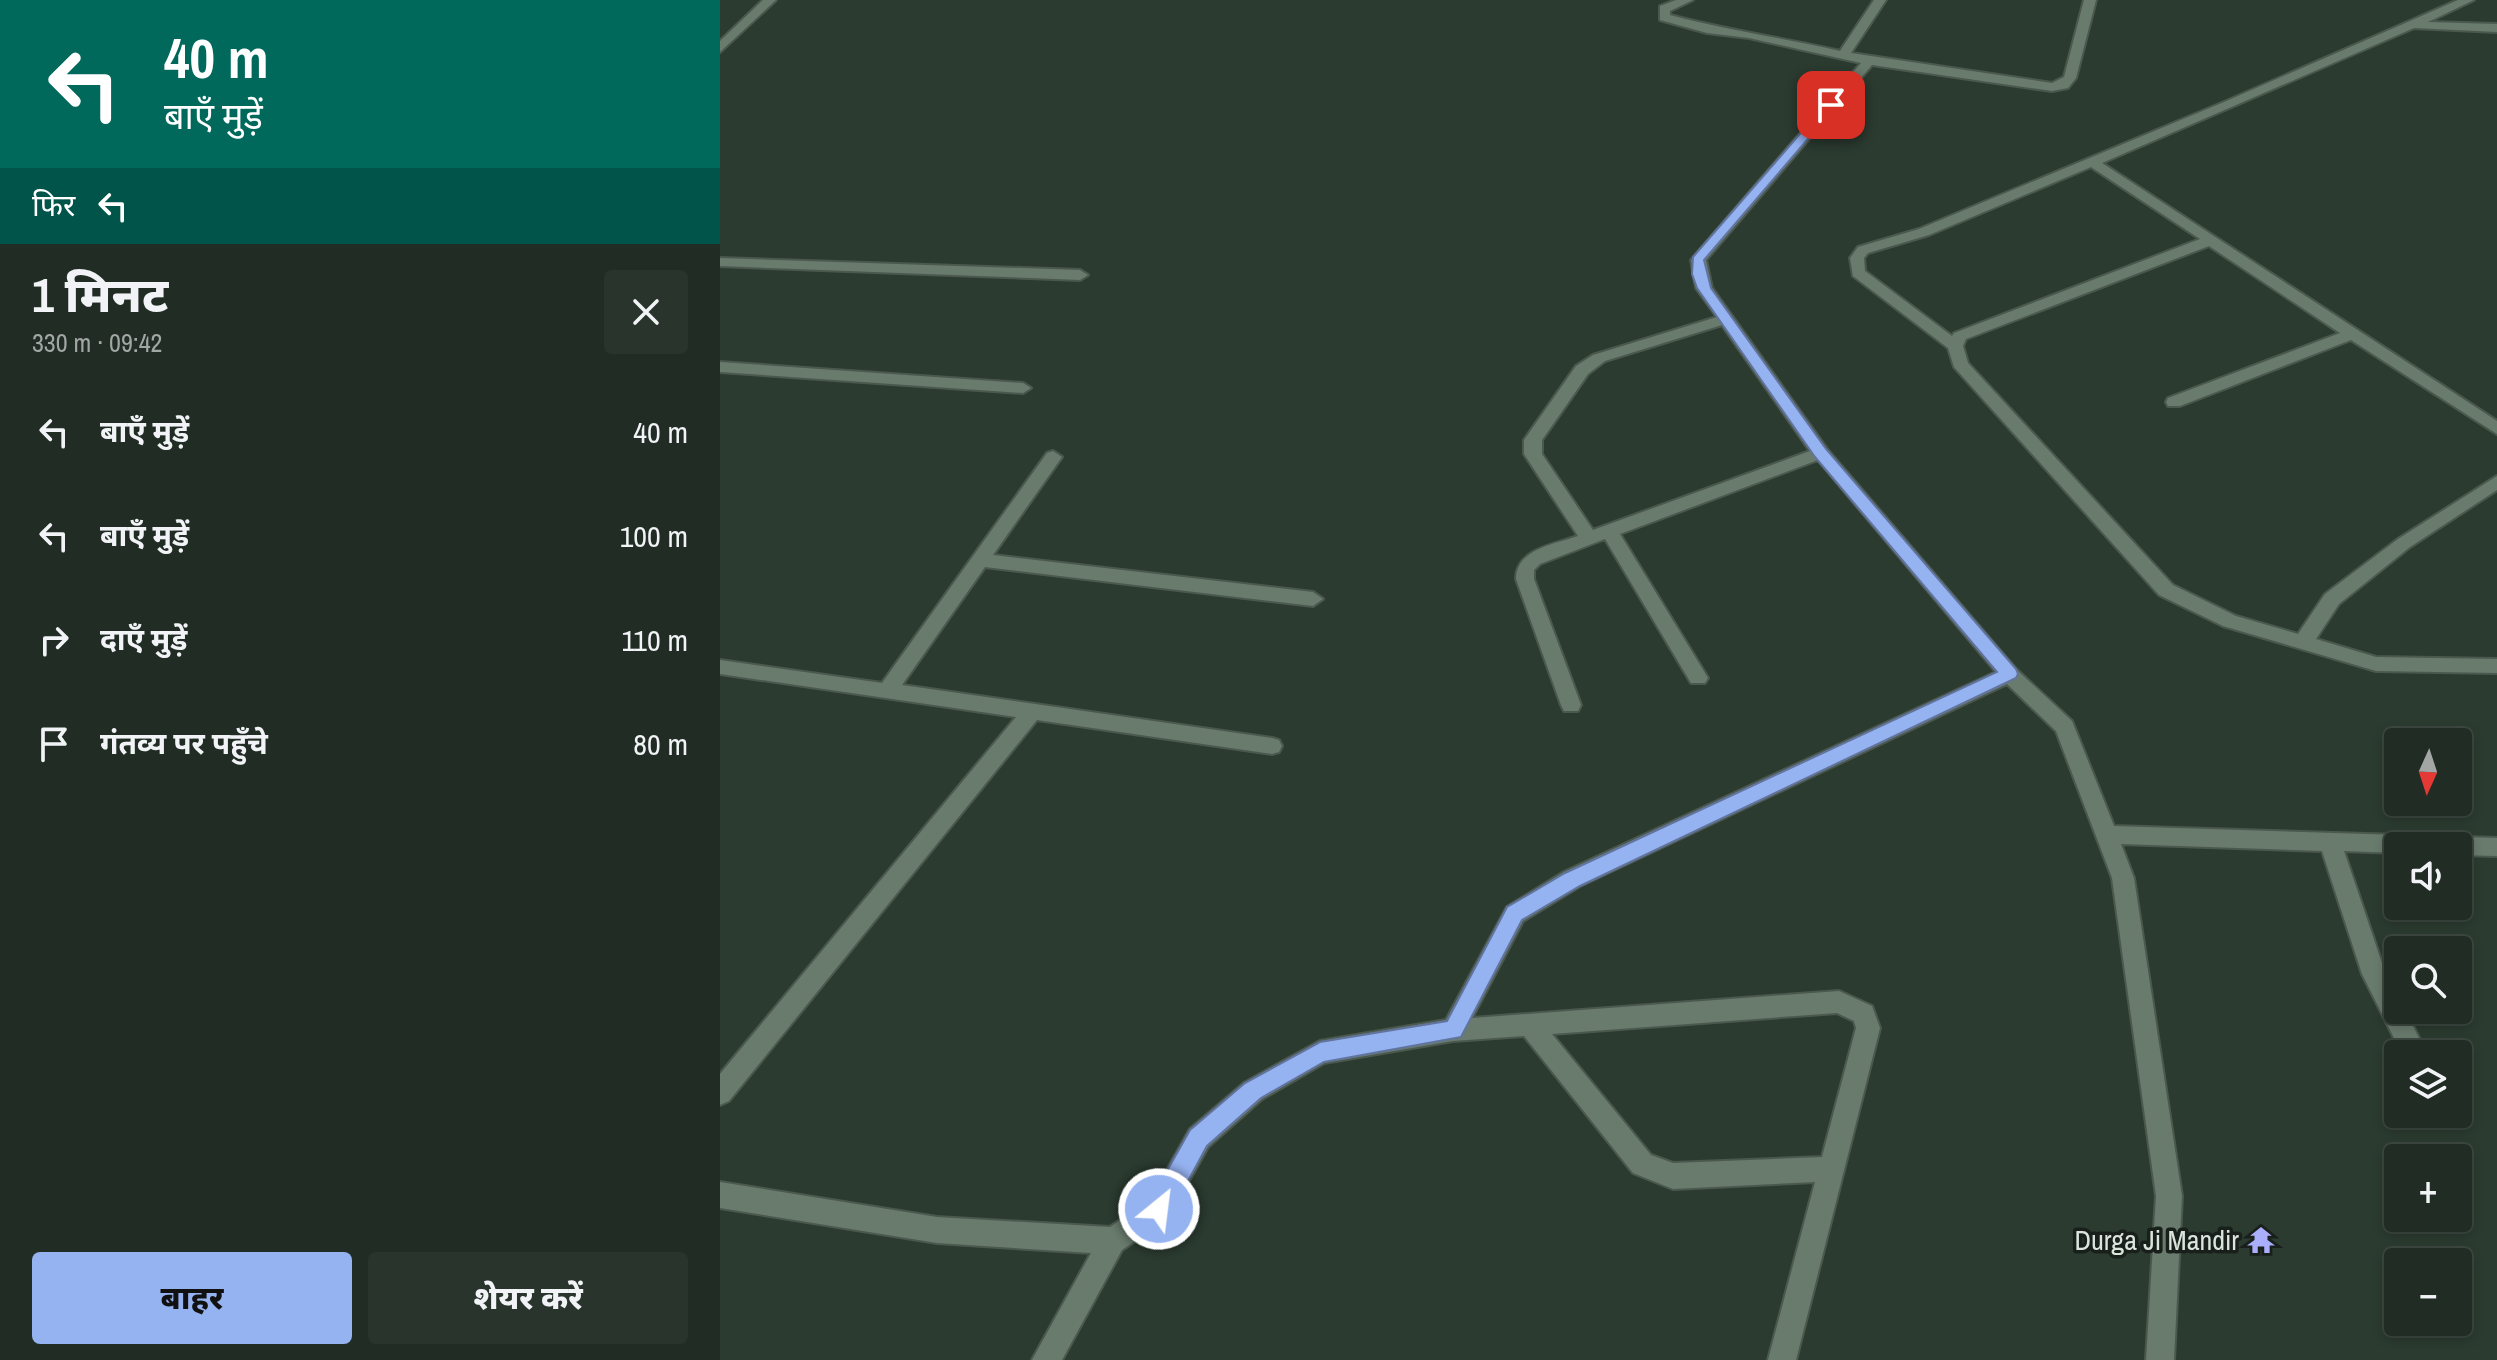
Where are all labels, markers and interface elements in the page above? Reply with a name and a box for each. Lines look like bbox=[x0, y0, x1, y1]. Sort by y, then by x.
text: 40 m bbox=[164, 20, 269, 95]
icon: left bbox=[32, 32, 136, 136]
pin bbox=[1797, 71, 1865, 139]
icon: arrive bbox=[1809, 83, 1853, 127]
text: बाएँ मुड़ें bbox=[164, 92, 263, 140]
icon: left bbox=[91, 184, 135, 228]
text: फिर bbox=[32, 185, 75, 225]
text: 1 मिनट bbox=[32, 262, 168, 327]
button: close bbox=[604, 270, 688, 354]
text: 330 m · 09:42 bbox=[32, 325, 162, 360]
icon: left bbox=[32, 410, 76, 454]
text: बाएँ मुड़ें bbox=[100, 411, 189, 451]
text: 40 m bbox=[633, 412, 688, 452]
icon: left bbox=[32, 514, 76, 558]
text: बाएँ मुड़ें bbox=[100, 515, 189, 555]
text: 100 m bbox=[620, 516, 688, 556]
icon: right bbox=[32, 618, 76, 662]
text: दाएँ मुड़ें bbox=[100, 619, 187, 659]
text: 110 m bbox=[621, 620, 688, 660]
icon: arrive bbox=[32, 722, 76, 766]
text: गंतव्य पर पहुँचे bbox=[100, 723, 268, 763]
text: 80 m bbox=[633, 724, 688, 764]
north arrow bbox=[2384, 728, 2472, 816]
map controls bbox=[2384, 728, 2472, 1336]
button: sound bbox=[2384, 832, 2472, 920]
button: search bbox=[2384, 936, 2472, 1024]
button: layers bbox=[2384, 1040, 2472, 1128]
button: + bbox=[2384, 1144, 2472, 1232]
position arrow bbox=[1117, 1167, 1201, 1251]
place label: Durga Ji Mandir bbox=[2074, 1221, 2239, 1259]
temple icon: Durga Ji Mandir bbox=[2246, 1225, 2276, 1255]
button: − bbox=[2384, 1248, 2472, 1336]
button: बाहर bbox=[32, 1252, 352, 1344]
button: शेयर करें bbox=[368, 1252, 688, 1344]

